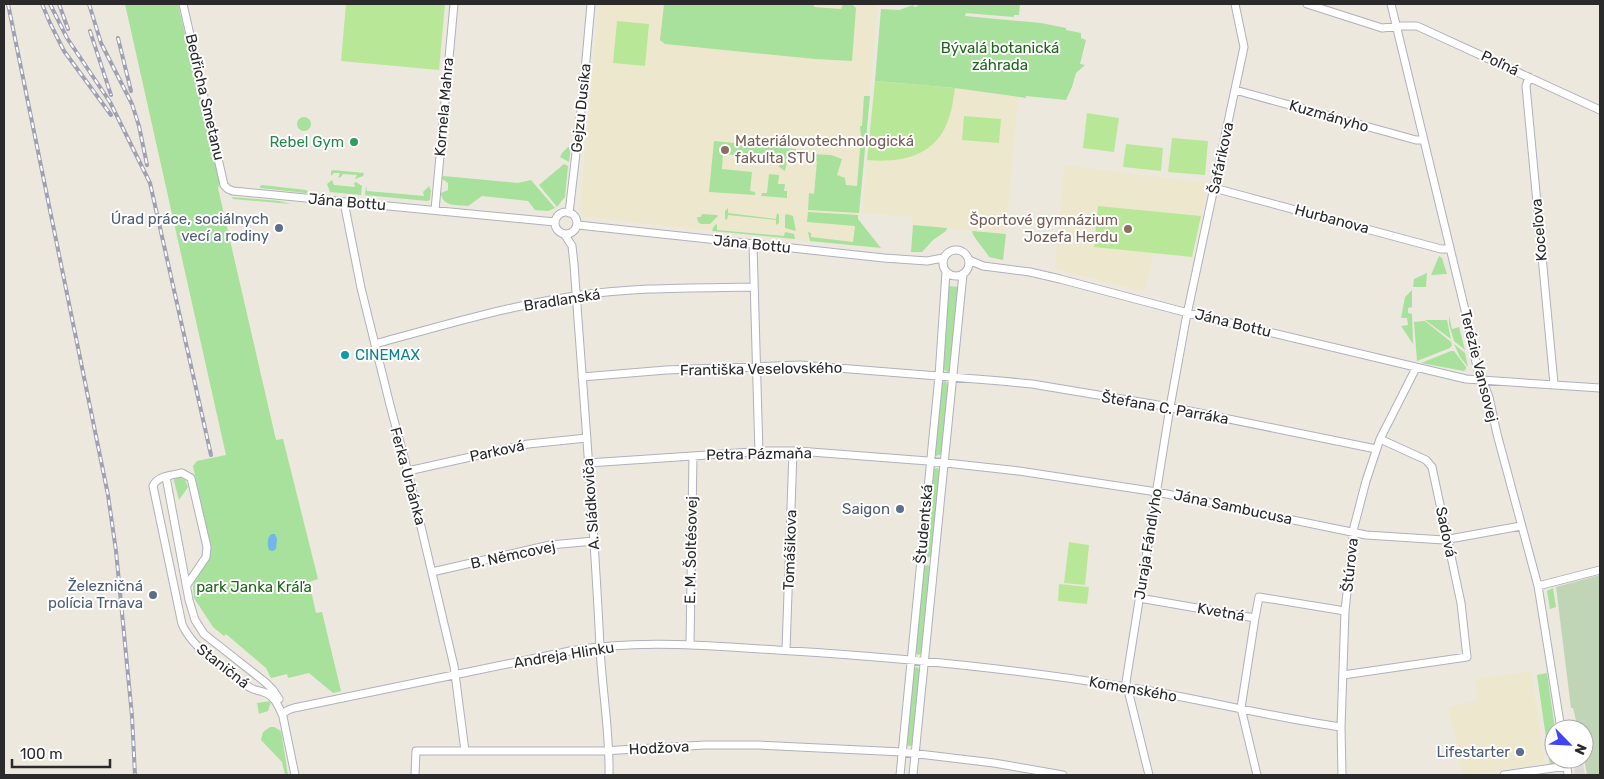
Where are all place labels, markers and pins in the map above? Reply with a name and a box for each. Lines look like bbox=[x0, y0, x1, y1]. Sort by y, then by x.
place label: Materiálovotechnologická fakulta STU bbox=[735, 132, 914, 167]
place label: Rebel Gym bbox=[269, 133, 344, 151]
marker: Rebel Gym bbox=[348, 136, 360, 148]
marker: Materiálovotechnologická fakulta STU bbox=[719, 144, 731, 156]
place label: Úrad práce, sociálnych vecí a rodiny bbox=[111, 210, 269, 245]
place label: Športové gymnázium Jozefa Herdu bbox=[970, 211, 1118, 246]
marker: Úrad práce, sociálnych vecí a rodiny bbox=[273, 222, 285, 234]
marker: Športové gymnázium Jozefa Herdu bbox=[1122, 223, 1134, 235]
place label: CINEMAX bbox=[355, 346, 421, 364]
marker: CINEMAX bbox=[339, 349, 351, 361]
place label: Saigon bbox=[842, 500, 890, 518]
marker: Saigon bbox=[894, 503, 906, 515]
place label: Železničná polícia Trnava bbox=[48, 577, 143, 612]
marker: Železničná polícia Trnava bbox=[147, 589, 159, 601]
place label: Lifestarter bbox=[1436, 743, 1510, 761]
marker: Lifestarter bbox=[1514, 746, 1526, 758]

